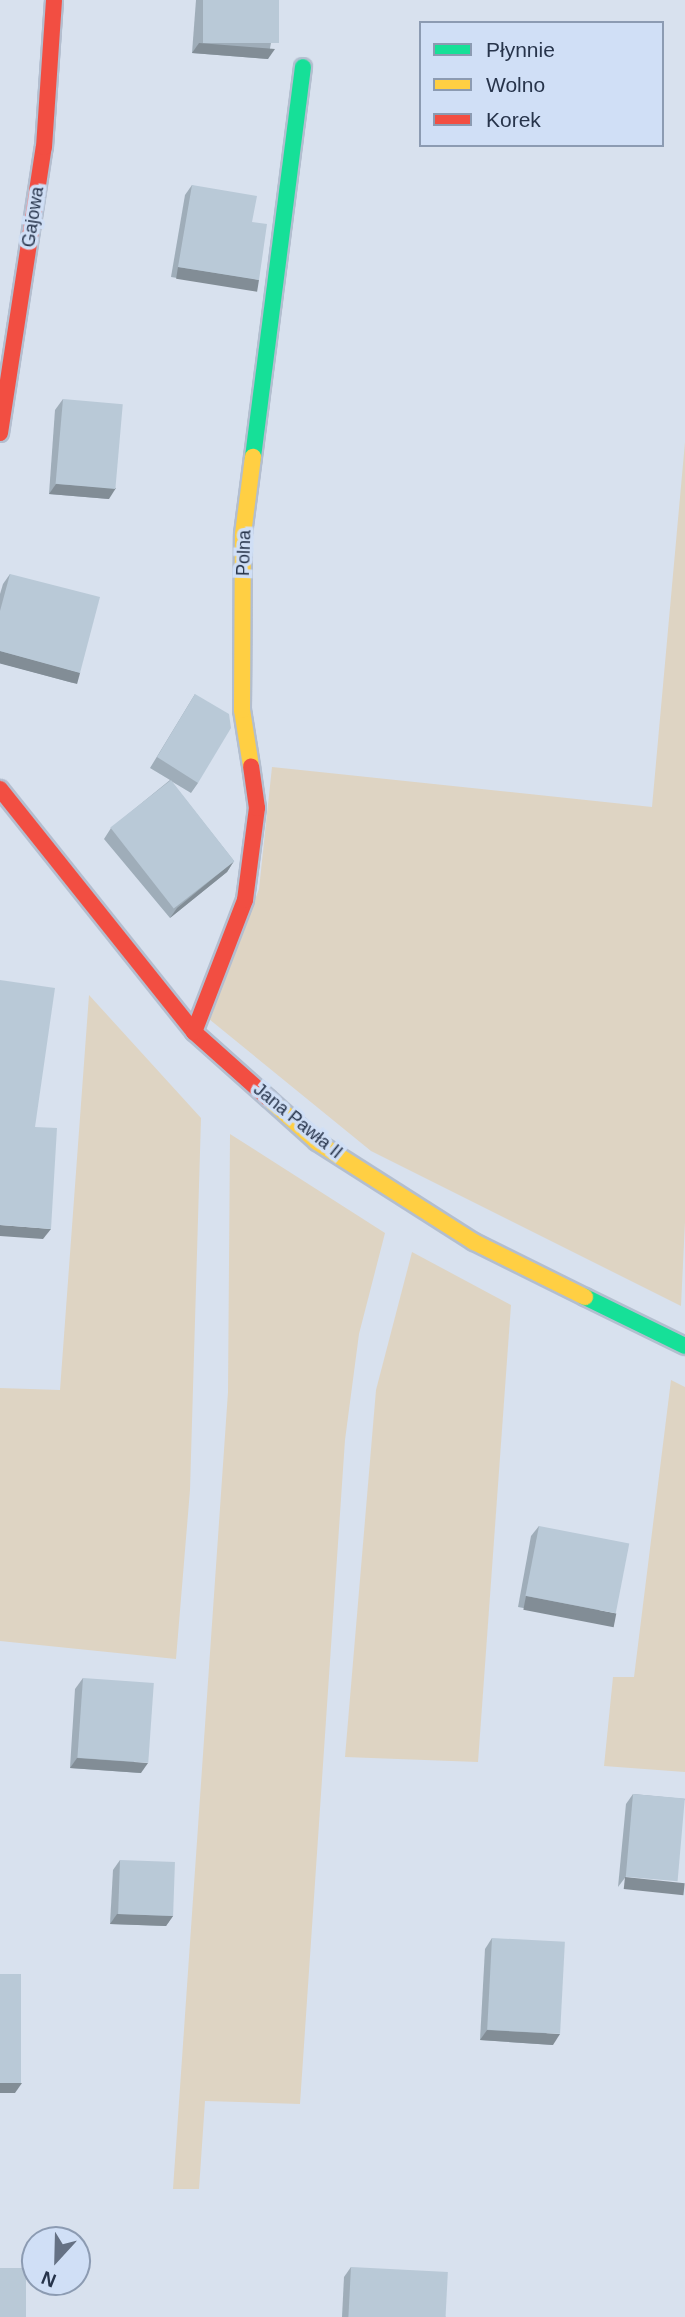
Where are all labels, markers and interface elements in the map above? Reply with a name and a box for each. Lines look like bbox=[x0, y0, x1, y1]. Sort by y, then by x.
legend bbox=[419, 21, 664, 147]
text: Płynnie bbox=[486, 38, 555, 61]
text: Wolno bbox=[486, 73, 545, 96]
text: Korek bbox=[486, 108, 541, 131]
street label: Gajowa bbox=[18, 185, 48, 249]
street label: Polna bbox=[232, 530, 256, 576]
street label: Jana Pawła II bbox=[249, 1079, 347, 1163]
north arrow bbox=[21, 2226, 91, 2296]
text: N bbox=[38, 2267, 59, 2291]

